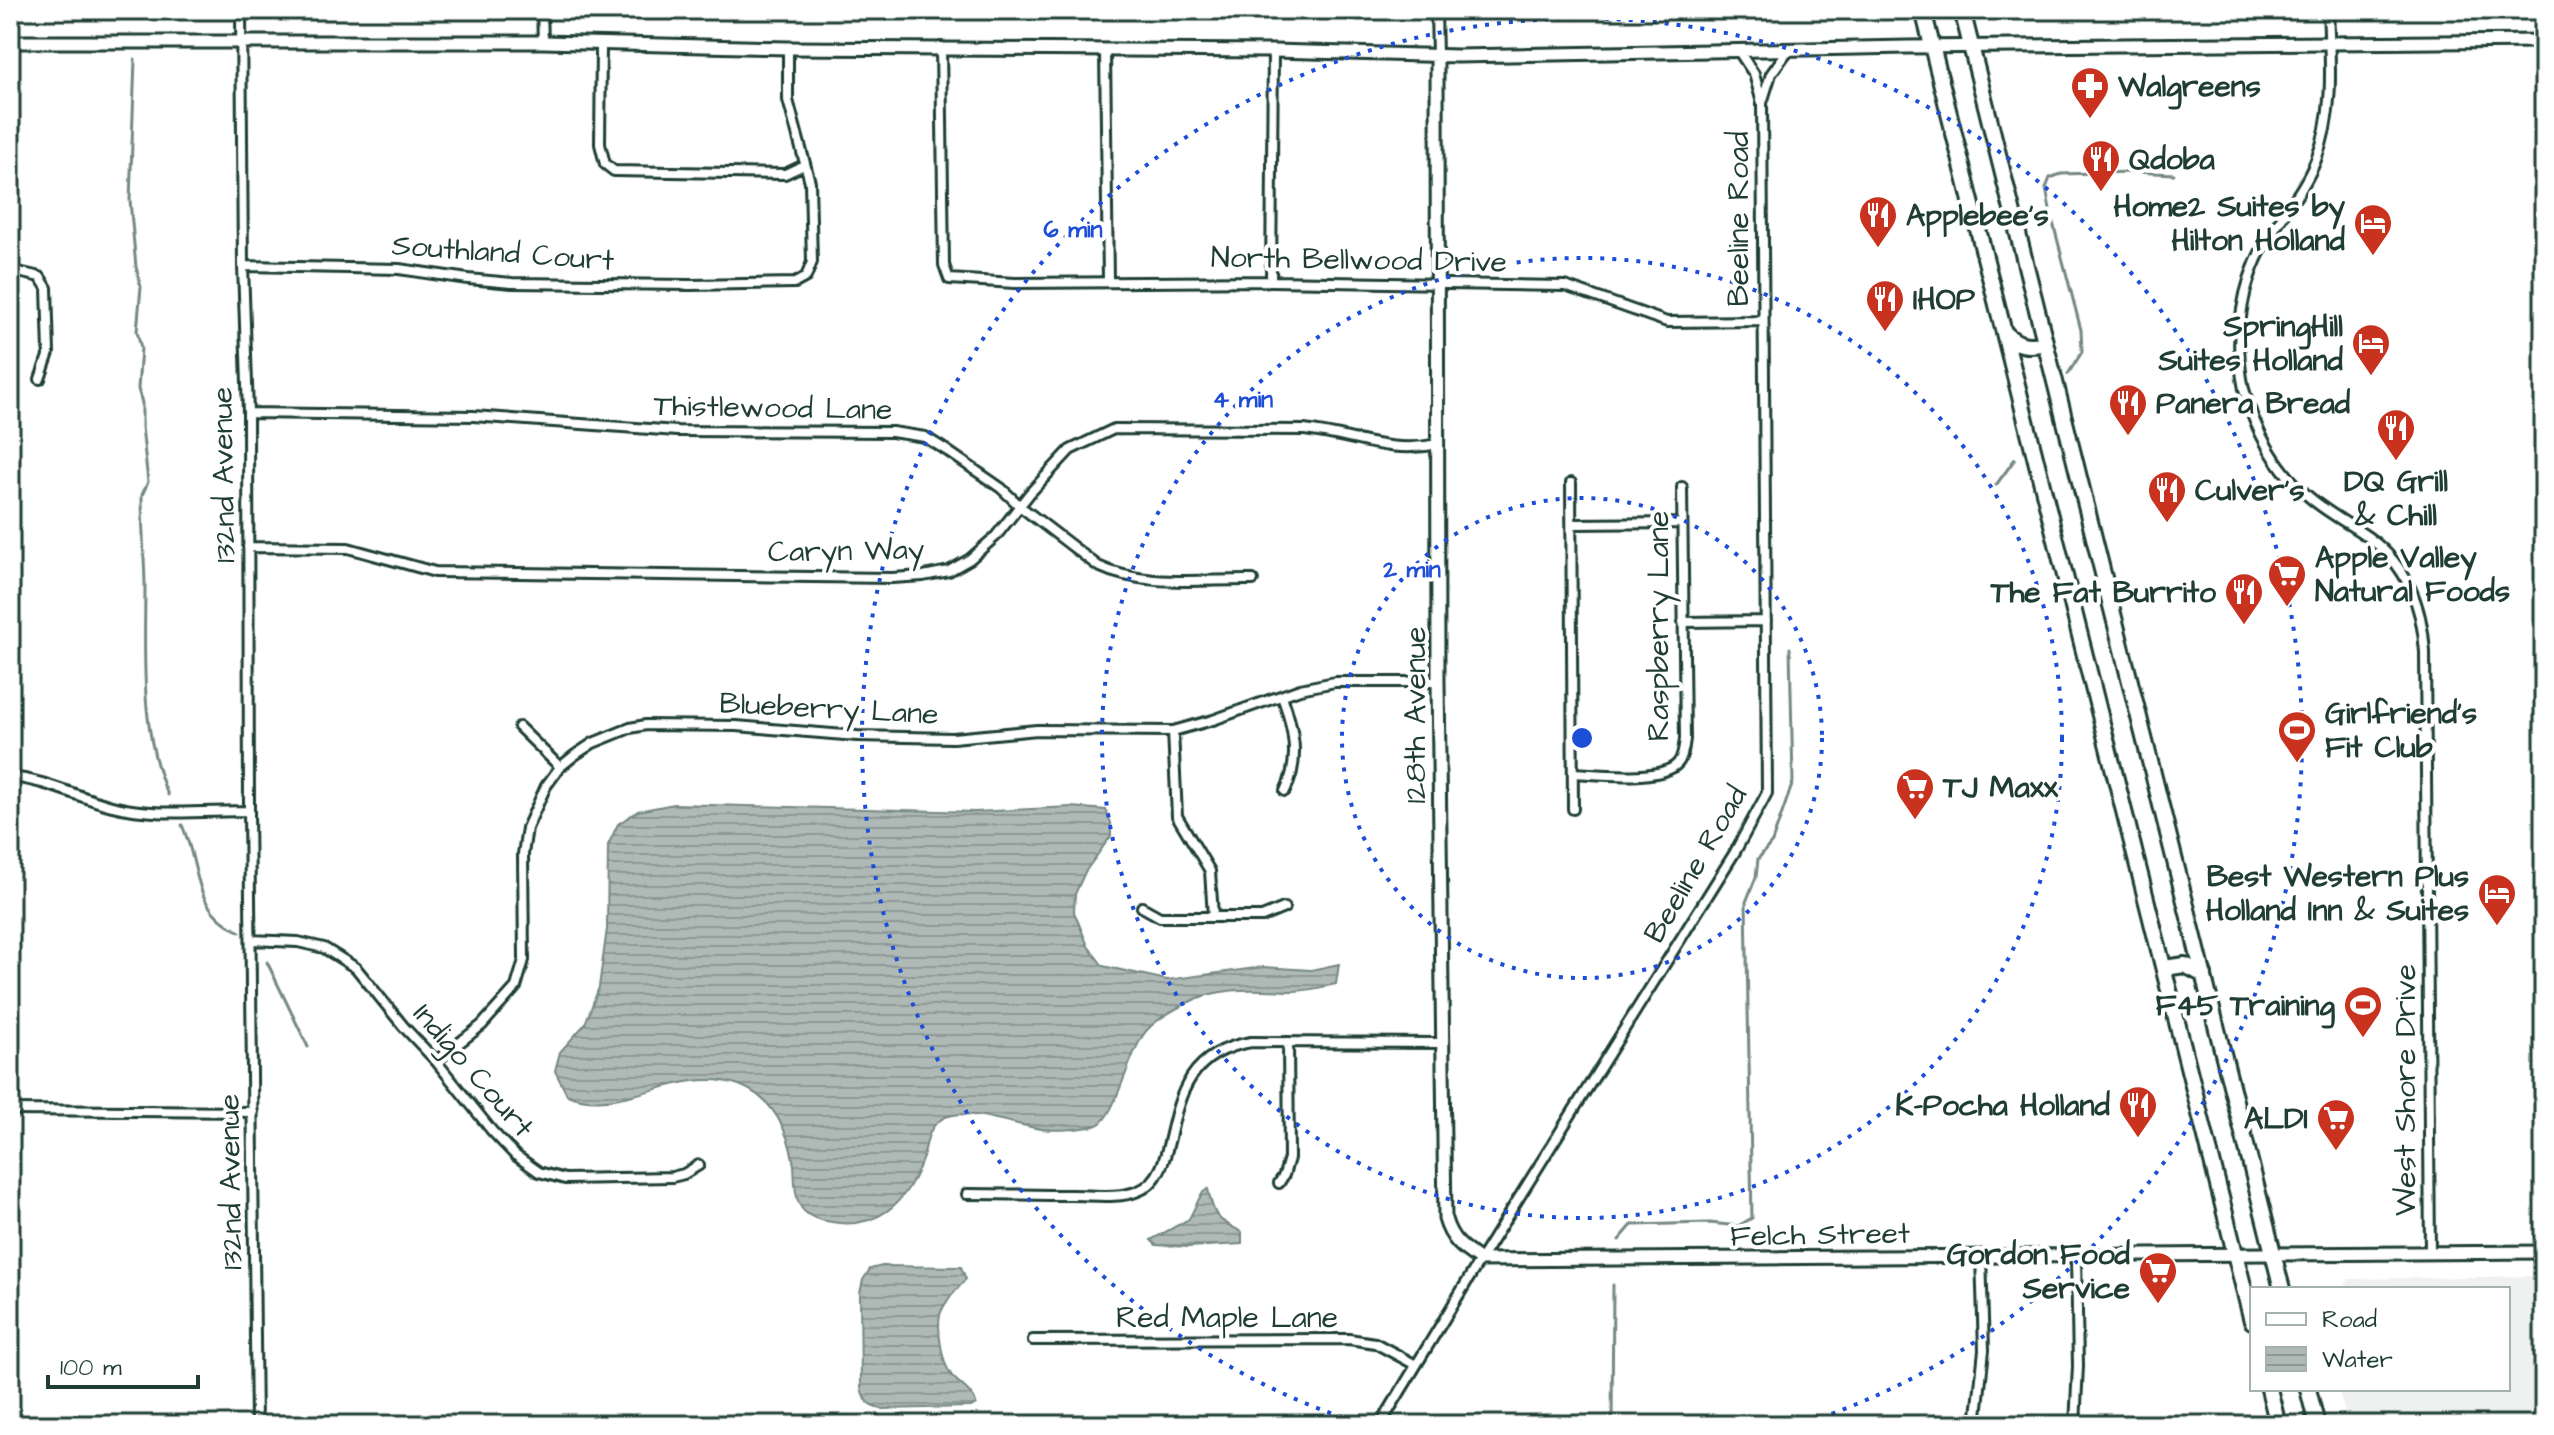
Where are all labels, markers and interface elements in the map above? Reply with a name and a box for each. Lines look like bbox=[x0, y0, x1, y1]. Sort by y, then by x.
pharmacy icon: Walgreens bbox=[2069, 65, 2111, 120]
place label: Walgreens bbox=[2117, 66, 2261, 110]
street label: Beeline Road bbox=[1718, 131, 1760, 307]
restaurant icon: Qdoba bbox=[2080, 138, 2122, 193]
place label: Qdoba bbox=[2129, 139, 2215, 181]
place label: Home2 Suites by Hilton Holland bbox=[2113, 186, 2346, 262]
restaurant icon: Applebee's bbox=[1857, 194, 1899, 249]
place label: Applebee's bbox=[1906, 195, 2049, 238]
hotel icon: Home2 Suites by Hilton Holland bbox=[2352, 202, 2394, 257]
text: 6 min bbox=[1044, 213, 1102, 247]
street label: Southland Court bbox=[390, 224, 616, 282]
street label: North Bellwood Drive bbox=[1211, 236, 1507, 284]
restaurant icon: IHOP bbox=[1864, 278, 1906, 333]
place label: IHOP bbox=[1913, 279, 1976, 321]
place label: SpringHill Suites Holland bbox=[2157, 306, 2344, 382]
hotel icon: SpringHill Suites Holland bbox=[2350, 322, 2392, 377]
restaurant icon: Panera Bread bbox=[2107, 382, 2149, 437]
text: 4 min bbox=[1213, 383, 1273, 417]
place label: Panera Bread bbox=[2156, 383, 2351, 425]
street label: Thistlewood Lane bbox=[653, 385, 893, 431]
street label: 132nd Avenue bbox=[201, 387, 247, 563]
restaurant icon: DQ Grill & Chill bbox=[2375, 407, 2417, 462]
place label: DQ Grill & Chill bbox=[2344, 461, 2448, 537]
restaurant icon: Culver's bbox=[2146, 469, 2188, 524]
place label: Culver's bbox=[2195, 470, 2304, 512]
street label: Raspberry Lane bbox=[1638, 511, 1681, 741]
street label: Caryn Way bbox=[767, 529, 925, 574]
place label: Apple Valley Natural Foods bbox=[2315, 537, 2510, 613]
text: 2 min bbox=[1382, 553, 1441, 587]
supermarket icon: Apple Valley Natural Foods bbox=[2266, 553, 2308, 608]
restaurant icon: The Fat Burrito bbox=[2223, 571, 2265, 626]
place label: The Fat Burrito bbox=[1990, 572, 2216, 614]
street label: 128th Avenue bbox=[1395, 627, 1437, 803]
street label: Blueberry Lane bbox=[718, 682, 940, 737]
place label: Girlfriend's Fit Club bbox=[2325, 693, 2477, 769]
sports icon: Girlfriend's Fit Club bbox=[2276, 709, 2318, 764]
centre of rings bbox=[1568, 724, 1596, 752]
supermarket icon: TJ Maxx bbox=[1894, 766, 1936, 821]
place label: TJ Maxx bbox=[1942, 767, 2059, 809]
street label: Beeline Road bbox=[1634, 778, 1758, 951]
place label: Best Western Plus Holland Inn & Suites bbox=[2206, 856, 2469, 932]
hotel icon: Best Western Plus Holland Inn & Suites bbox=[2476, 872, 2518, 927]
street label: West Shore Drive bbox=[2385, 964, 2427, 1216]
sports icon: F45 Training bbox=[2342, 984, 2384, 1039]
place label: F45 Training bbox=[2155, 985, 2336, 1029]
street label: Indigo Court bbox=[402, 994, 544, 1148]
restaurant icon: K-Pocha Holland bbox=[2117, 1084, 2159, 1139]
place label: K-Pocha Holland bbox=[1895, 1085, 2111, 1127]
street label: 132nd Avenue bbox=[208, 1094, 254, 1270]
supermarket icon: ALDI bbox=[2315, 1097, 2357, 1152]
place label: ALDI bbox=[2244, 1098, 2308, 1140]
street label: Felch Street bbox=[1730, 1212, 1910, 1258]
place label: Gordon Food Service bbox=[1947, 1234, 2131, 1310]
supermarket icon: Gordon Food Service bbox=[2137, 1250, 2179, 1305]
legend bbox=[2250, 1287, 2510, 1391]
street label: Red Maple Lane bbox=[1116, 1297, 1338, 1339]
text: Road bbox=[2322, 1303, 2377, 1337]
scale bar bbox=[48, 1339, 198, 1389]
text: Water bbox=[2322, 1343, 2393, 1377]
text: 100 m bbox=[60, 1351, 122, 1385]

